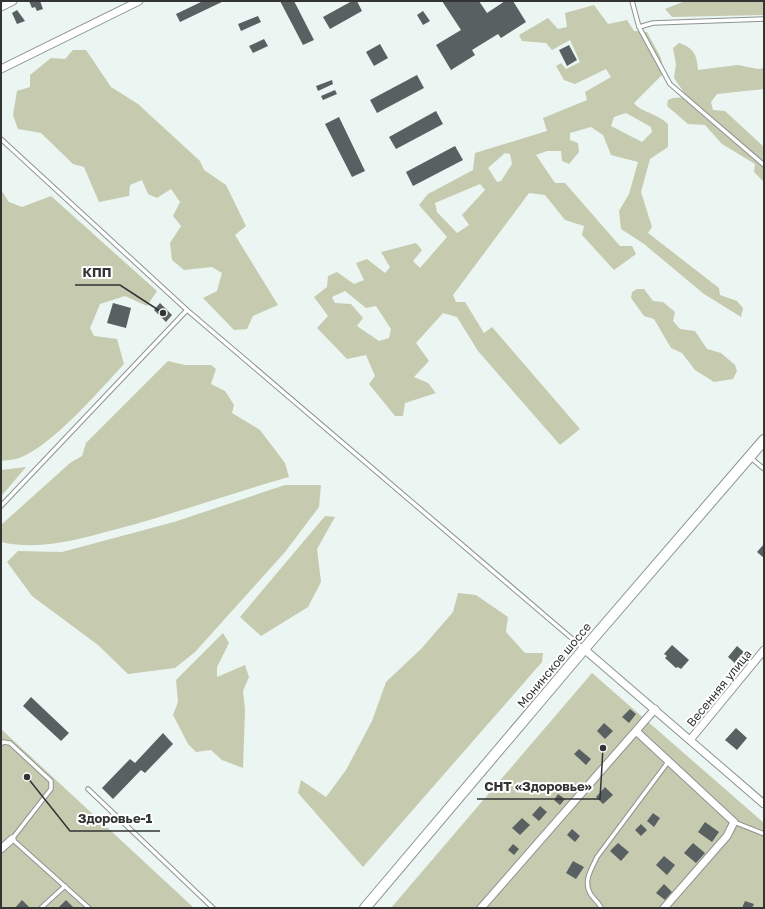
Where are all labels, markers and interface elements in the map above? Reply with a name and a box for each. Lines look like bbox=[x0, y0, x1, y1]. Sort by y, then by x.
callout: КПП bbox=[75, 260, 120, 285]
text: КПП bbox=[82, 264, 112, 280]
street label: Монинское шоссе bbox=[514, 619, 594, 711]
street label: Весенняя улица bbox=[683, 646, 755, 730]
callout: СНТ «Здоровье» bbox=[477, 774, 600, 799]
text: СНТ «Здоровье» bbox=[484, 778, 592, 794]
callout: Здоровье-1 bbox=[70, 806, 160, 831]
text: Здоровье-1 bbox=[78, 810, 153, 826]

